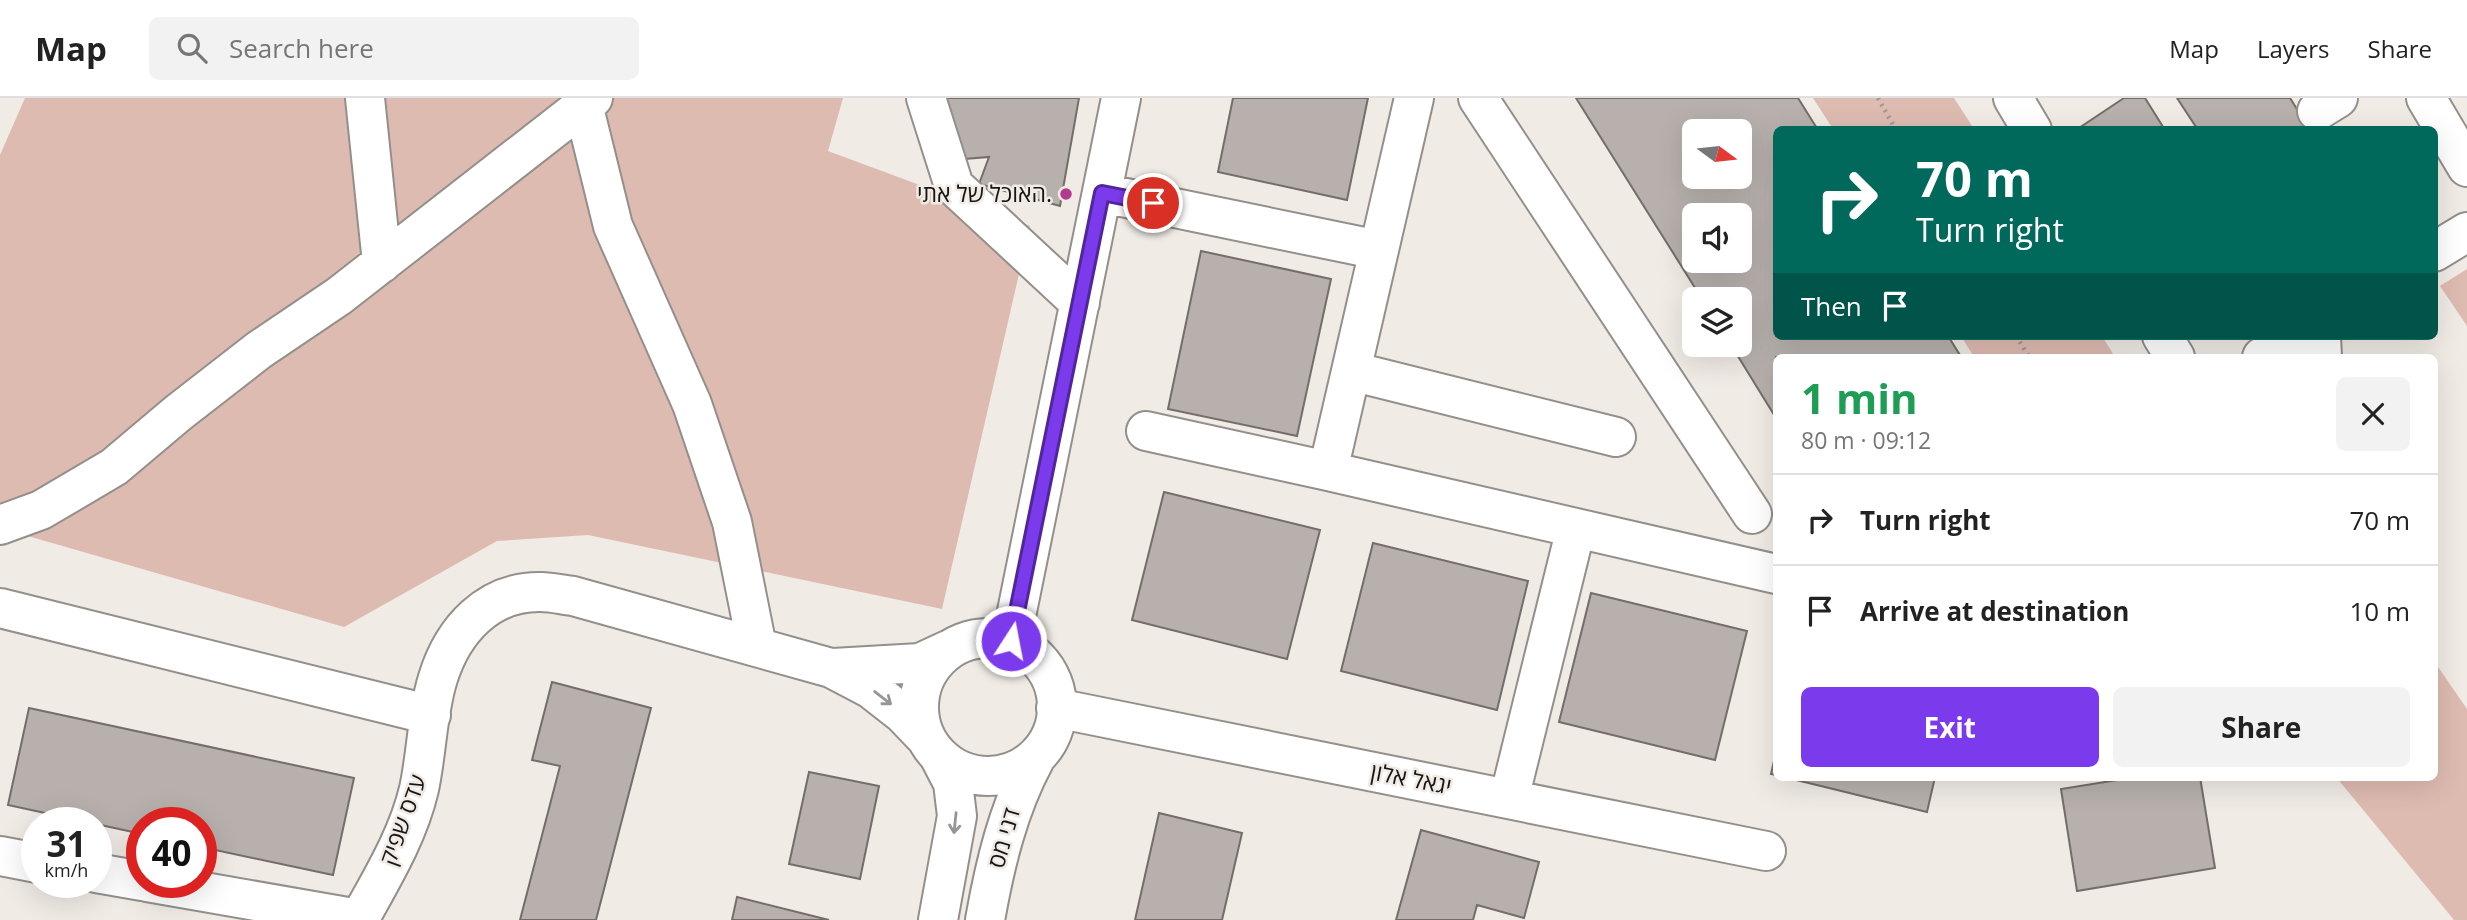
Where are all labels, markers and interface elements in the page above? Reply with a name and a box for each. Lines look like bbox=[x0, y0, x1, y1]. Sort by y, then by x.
search box bbox=[149, 17, 639, 80]
text: Map bbox=[35, 26, 107, 71]
icon: search bbox=[173, 29, 211, 67]
text: Search here bbox=[229, 30, 374, 66]
text: Map bbox=[2169, 32, 2219, 65]
text: Layers bbox=[2257, 32, 2330, 65]
text: Share bbox=[2368, 32, 2432, 65]
north arrow bbox=[1682, 119, 1752, 189]
map controls bbox=[1682, 119, 1752, 357]
text: 70 m bbox=[1916, 145, 2033, 211]
icon: right bbox=[1801, 154, 1892, 245]
pin bbox=[1123, 173, 1183, 233]
place label: האוכל של אתי. bbox=[917, 177, 1052, 209]
icon: arrive bbox=[1134, 184, 1172, 222]
marker: האוכל של אתי. bbox=[1058, 186, 1074, 202]
button: sound bbox=[1682, 203, 1752, 273]
text: Turn right bbox=[1916, 208, 2064, 251]
button: layers bbox=[1682, 287, 1752, 357]
icon: arrive bbox=[1876, 287, 1914, 325]
text: Then bbox=[1801, 288, 1862, 324]
text: 1 min bbox=[1801, 369, 1918, 426]
button: close bbox=[2336, 377, 2410, 451]
text: 80 m · 09:12 bbox=[1801, 424, 1931, 456]
icon: right bbox=[1801, 501, 1839, 539]
text: Turn right bbox=[1860, 502, 1991, 538]
text: 70 m bbox=[2349, 502, 2410, 538]
icon: arrive bbox=[1801, 592, 1839, 630]
text: Arrive at destination bbox=[1860, 593, 2129, 629]
text: 10 m bbox=[2349, 593, 2410, 629]
position arrow bbox=[974, 604, 1048, 678]
button: Exit bbox=[1801, 687, 2099, 767]
button: Share bbox=[2113, 687, 2410, 767]
one-way arrow bbox=[873, 690, 891, 705]
street label: יגאל אלון bbox=[1368, 755, 1454, 802]
street label: עדס שפיק bbox=[371, 770, 433, 869]
street label: דני מס bbox=[979, 804, 1027, 871]
speed limit sign: 40 bbox=[126, 807, 217, 898]
one-way arrow bbox=[948, 811, 961, 834]
text: 31 bbox=[46, 820, 87, 867]
text: km/h bbox=[45, 858, 88, 882]

